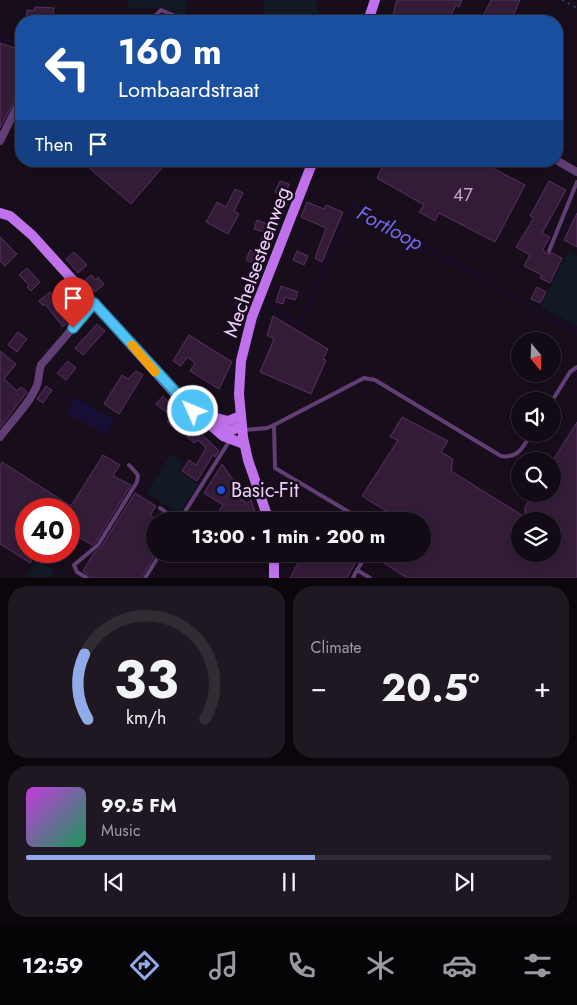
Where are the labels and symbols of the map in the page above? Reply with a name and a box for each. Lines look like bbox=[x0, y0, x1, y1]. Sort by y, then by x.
street label: Mechelsesteenweg bbox=[216, 182, 298, 342]
house number: 47 bbox=[453, 182, 474, 208]
water label: Fortloop bbox=[352, 198, 429, 258]
pin bbox=[52, 277, 94, 328]
north arrow bbox=[511, 332, 561, 382]
position arrow bbox=[166, 384, 218, 436]
place label: Basic-Fit bbox=[231, 476, 299, 505]
marker: Basic-Fit bbox=[215, 484, 227, 496]
speed limit sign: 40 bbox=[15, 498, 80, 563]

